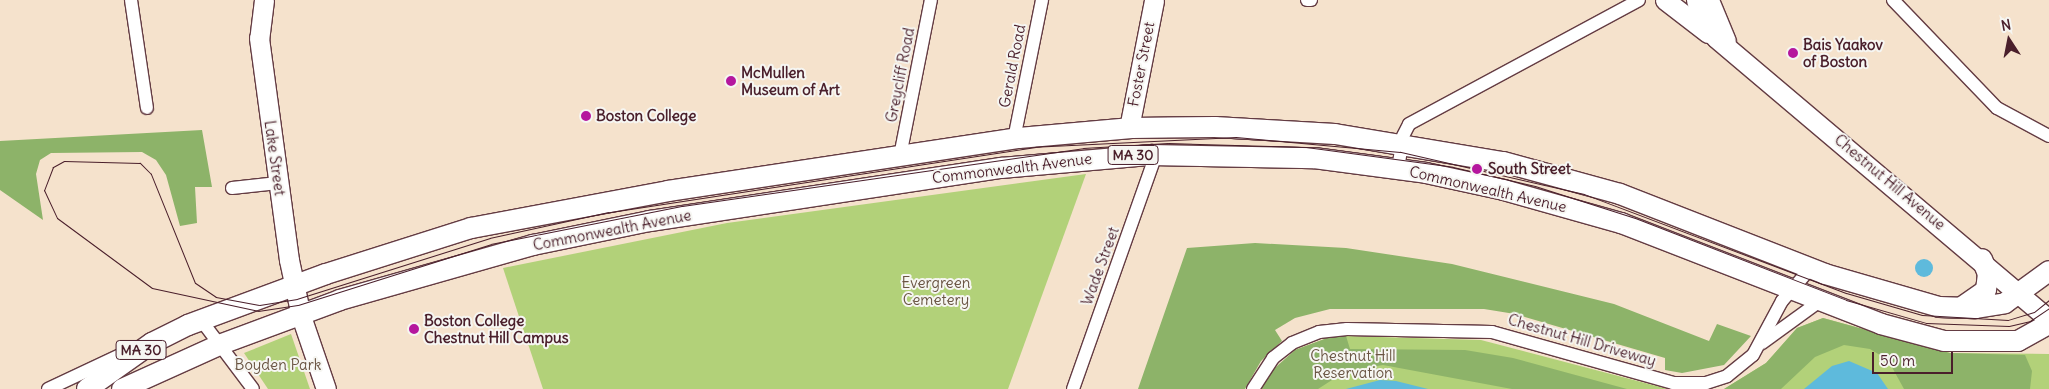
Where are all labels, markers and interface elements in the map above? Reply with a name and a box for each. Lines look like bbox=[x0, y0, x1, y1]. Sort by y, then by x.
north arrow bbox=[1984, 15, 2034, 65]
text: N bbox=[2000, 16, 2013, 35]
street label: Foster Street bbox=[1124, 20, 1158, 108]
street label: Gerald Road bbox=[995, 23, 1029, 109]
street label: Greycliff Road bbox=[882, 26, 918, 124]
place label: Bais Yaakov of Boston bbox=[1803, 35, 1883, 70]
marker: Bais Yaakov of Boston bbox=[1787, 47, 1799, 59]
place label: McMullen Museum of Art bbox=[741, 63, 840, 98]
marker: McMullen Museum of Art bbox=[725, 75, 737, 87]
place label: Boston College bbox=[596, 107, 696, 125]
marker: Boston College bbox=[580, 110, 592, 122]
street label: Lake Street bbox=[261, 119, 289, 197]
street label: Chestnut Hill Avenue bbox=[1831, 130, 1949, 234]
road number: MA 30 bbox=[1107, 144, 1159, 166]
street label: Commonwealth Avenue bbox=[931, 149, 1093, 187]
place label: South Street bbox=[1488, 160, 1571, 178]
street label: Commonwealth Avenue bbox=[1408, 162, 1568, 216]
marker: South Street bbox=[1470, 162, 1484, 176]
street label: Commonwealth Avenue bbox=[531, 206, 693, 254]
street label: Wade Street bbox=[1078, 224, 1122, 308]
park label: Evergreen Cemetery bbox=[902, 273, 970, 308]
street label: Chestnut Hill Driveway bbox=[1506, 310, 1658, 370]
place label: Boston College Chestnut Hill Campus bbox=[424, 311, 569, 346]
marker: Boston College Chestnut Hill Campus bbox=[408, 323, 420, 335]
road number: MA 30 bbox=[115, 338, 167, 362]
scale bar bbox=[1874, 342, 1955, 374]
park label: Chestnut Hill Reservation bbox=[1310, 346, 1396, 381]
text: 50 m bbox=[1880, 351, 1915, 370]
park label: Boyden Park bbox=[235, 356, 321, 374]

